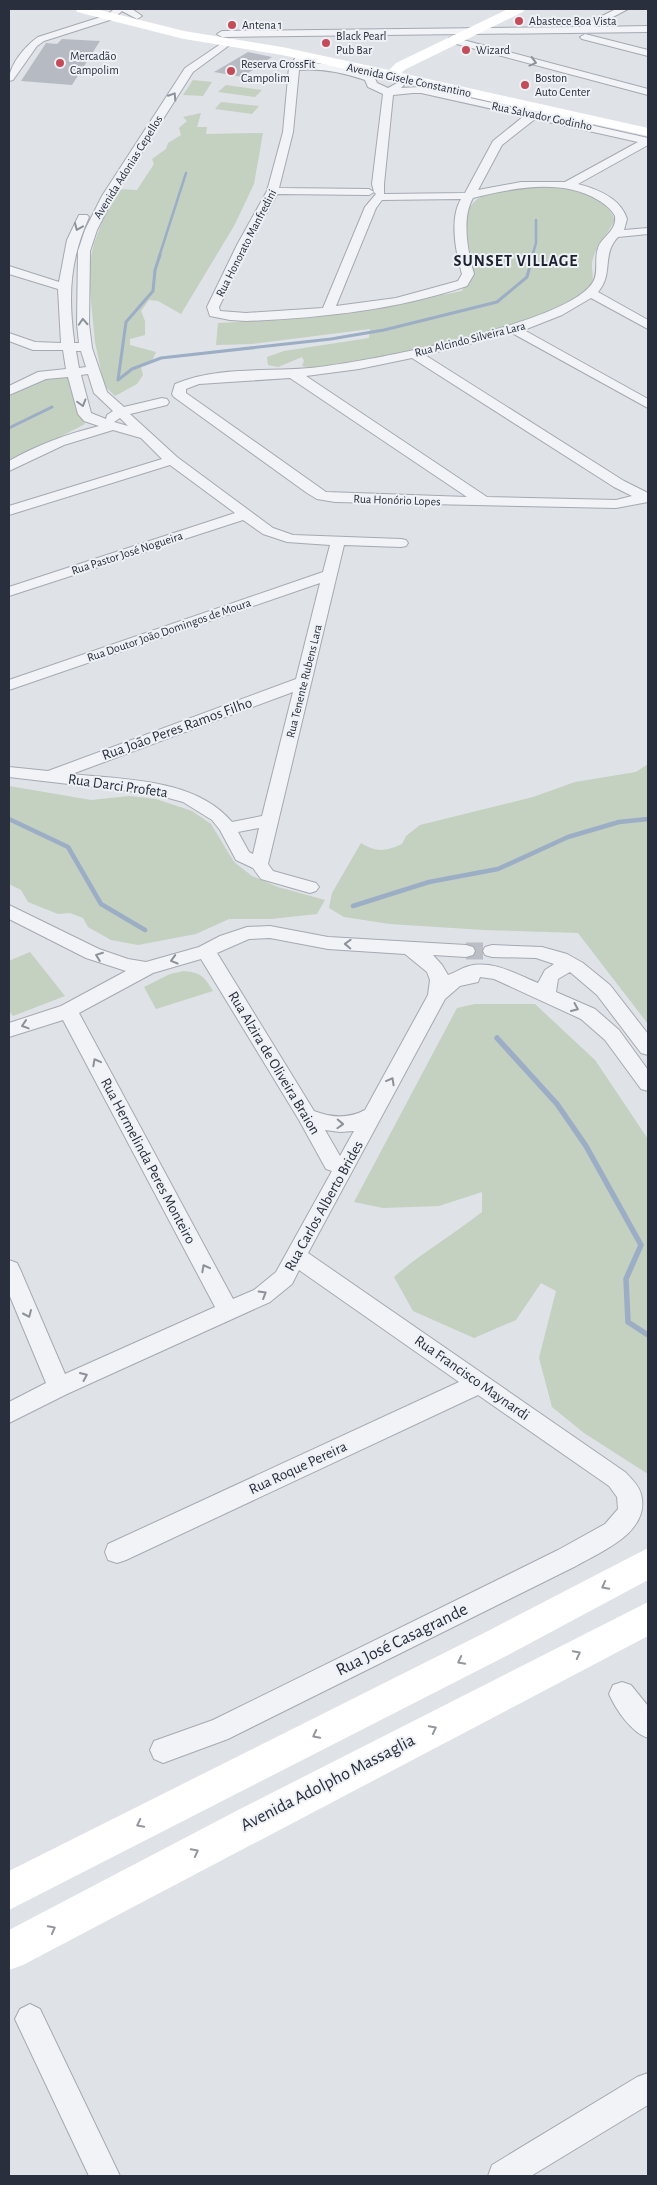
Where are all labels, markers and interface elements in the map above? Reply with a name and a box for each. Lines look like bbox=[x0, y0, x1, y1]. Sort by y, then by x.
marker: Abastece Boa Vista bbox=[513, 15, 525, 27]
place label: Abastece Boa Vista bbox=[529, 15, 617, 27]
marker: Antena 1 bbox=[226, 19, 238, 31]
place label: Antena 1 bbox=[242, 19, 282, 31]
place label: Black Pearl Pub Bar bbox=[336, 30, 387, 56]
marker: Black Pearl Pub Bar bbox=[320, 37, 332, 49]
marker: Wizard bbox=[460, 44, 472, 56]
place label: Wizard bbox=[476, 44, 510, 56]
place label: Mercadão Campolim bbox=[70, 50, 119, 76]
one-way arrow bbox=[528, 56, 536, 66]
marker: Mercadão Campolim bbox=[54, 57, 66, 69]
place label: Reserva CrossFit Campolim bbox=[241, 58, 316, 84]
street label: Avenida Gisele Constantino bbox=[346, 61, 473, 99]
marker: Reserva CrossFit Campolim bbox=[225, 65, 237, 77]
place label: Boston Auto Center bbox=[535, 72, 590, 98]
marker: Boston Auto Center bbox=[519, 79, 531, 91]
one-way arrow bbox=[166, 93, 176, 102]
street label: Rua Salvador Godinho bbox=[491, 99, 594, 133]
street label: Avenida Adonias Cepellos bbox=[91, 113, 165, 221]
street label: Rua Honorato Manfredini bbox=[214, 187, 278, 299]
one-way arrow bbox=[74, 222, 85, 231]
district label: SUNSET VILLAGE bbox=[454, 253, 578, 269]
one-way arrow bbox=[78, 318, 88, 326]
street label: Rua Alcindo Silveira Lara bbox=[413, 319, 527, 359]
one-way arrow bbox=[76, 399, 86, 407]
street label: Rua Honório Lopes bbox=[353, 492, 441, 508]
street label: Rua Pastor José Nogueira bbox=[70, 529, 185, 577]
street label: Rua Doutor João Domingos de Moura bbox=[86, 596, 253, 664]
street label: Rua Tenente Rubens Lara bbox=[284, 623, 324, 739]
street label: Rua João Peres Ramos Filho bbox=[100, 695, 254, 763]
street label: Rua Darci Profeta bbox=[67, 772, 169, 800]
one-way arrow bbox=[343, 938, 351, 949]
one-way arrow bbox=[95, 952, 104, 962]
one-way arrow bbox=[170, 955, 178, 965]
street label: Rua Alzira de Oliveira Braion bbox=[225, 989, 323, 1137]
one-way arrow bbox=[570, 1002, 579, 1013]
one-way arrow bbox=[22, 1019, 30, 1029]
one-way arrow bbox=[92, 1059, 102, 1068]
street label: Rua Hermelinda Peres Monteiro bbox=[98, 1076, 198, 1246]
one-way arrow bbox=[385, 1078, 395, 1087]
one-way arrow bbox=[337, 1119, 345, 1129]
street label: Rua Carlos Alberto Brides bbox=[282, 1138, 366, 1274]
one-way arrow bbox=[201, 1264, 211, 1273]
one-way arrow bbox=[258, 1290, 267, 1300]
one-way arrow bbox=[22, 1309, 33, 1318]
street label: Rua Francisco Maynardi bbox=[412, 1333, 532, 1423]
one-way arrow bbox=[79, 1371, 88, 1382]
street label: Rua Roque Pereira bbox=[247, 1439, 349, 1497]
one-way arrow bbox=[601, 1580, 610, 1590]
street label: Rua José Casagrande bbox=[333, 1600, 471, 1680]
one-way arrow bbox=[572, 1650, 581, 1660]
one-way arrow bbox=[457, 1655, 466, 1665]
one-way arrow bbox=[427, 1725, 436, 1735]
one-way arrow bbox=[312, 1729, 321, 1739]
street label: Avenida Adolpho Massaglia bbox=[238, 1731, 418, 1835]
one-way arrow bbox=[136, 1818, 145, 1828]
one-way arrow bbox=[190, 1849, 199, 1859]
one-way arrow bbox=[47, 1925, 56, 1935]

